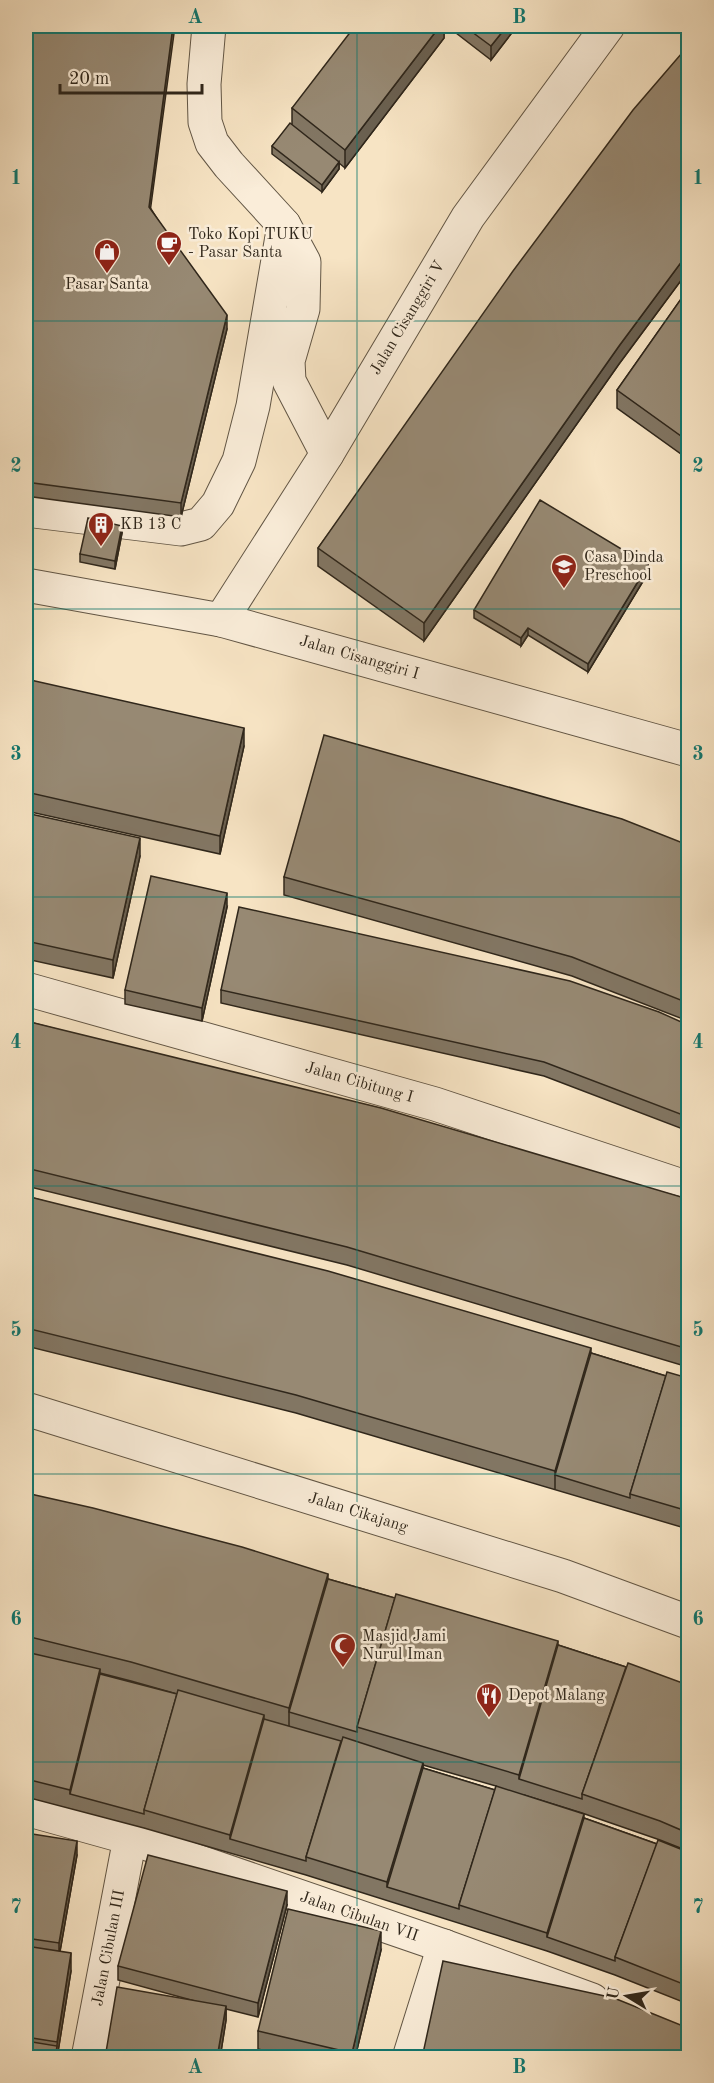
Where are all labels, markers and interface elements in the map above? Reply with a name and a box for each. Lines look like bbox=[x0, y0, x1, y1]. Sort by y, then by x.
text: A bbox=[187, 8, 203, 28]
text: B bbox=[512, 8, 526, 28]
scale bar bbox=[60, 57, 202, 95]
text: 20 m bbox=[69, 70, 109, 88]
text: 1 bbox=[10, 169, 22, 189]
text: 1 bbox=[692, 169, 704, 189]
place label: Toko Kopi TUKU - Pasar Santa bbox=[188, 227, 313, 261]
cafe icon: Toko Kopi TUKU - Pasar Santa bbox=[154, 229, 184, 267]
shop icon: Pasar Santa bbox=[92, 237, 122, 275]
street label: Jalan Cisanggiri V bbox=[368, 258, 448, 378]
place label: Pasar Santa bbox=[65, 277, 149, 293]
text: 2 bbox=[10, 457, 22, 477]
text: 2 bbox=[692, 457, 704, 477]
building icon: KB 13 C bbox=[86, 510, 116, 548]
place label: KB 13 C bbox=[120, 517, 181, 533]
place label: Casa Dinda Preschool bbox=[584, 550, 664, 584]
school or university icon: Casa Dinda Preschool bbox=[549, 552, 579, 590]
street label: Jalan Cisanggiri I bbox=[297, 633, 421, 683]
text: 3 bbox=[10, 745, 22, 765]
text: 3 bbox=[692, 745, 704, 765]
text: 4 bbox=[10, 1033, 22, 1053]
text: 4 bbox=[692, 1033, 704, 1053]
street label: Jalan Cibitung I bbox=[303, 1060, 415, 1106]
text: 5 bbox=[10, 1320, 22, 1341]
text: 5 bbox=[692, 1320, 704, 1341]
street label: Jalan Cikajang bbox=[306, 1490, 410, 1536]
text: 6 bbox=[10, 1610, 22, 1630]
text: 6 bbox=[692, 1610, 704, 1630]
place label: Masjid Jami Nurul Iman bbox=[362, 1629, 446, 1663]
mosque icon: Masjid Jami Nurul Iman bbox=[328, 1631, 358, 1669]
restaurant icon: Depot Malang bbox=[474, 1681, 504, 1719]
place label: Depot Malang bbox=[508, 1688, 605, 1704]
street label: Jalan Cibulan III bbox=[90, 1889, 128, 2007]
street label: Jalan Cibulan VII bbox=[298, 1889, 420, 1945]
text: 7 bbox=[10, 1898, 22, 1918]
text: 7 bbox=[692, 1898, 704, 1918]
north arrow bbox=[597, 1966, 657, 2026]
text: U bbox=[605, 1985, 623, 2001]
text: A bbox=[187, 2058, 203, 2078]
text: B bbox=[512, 2058, 526, 2078]

